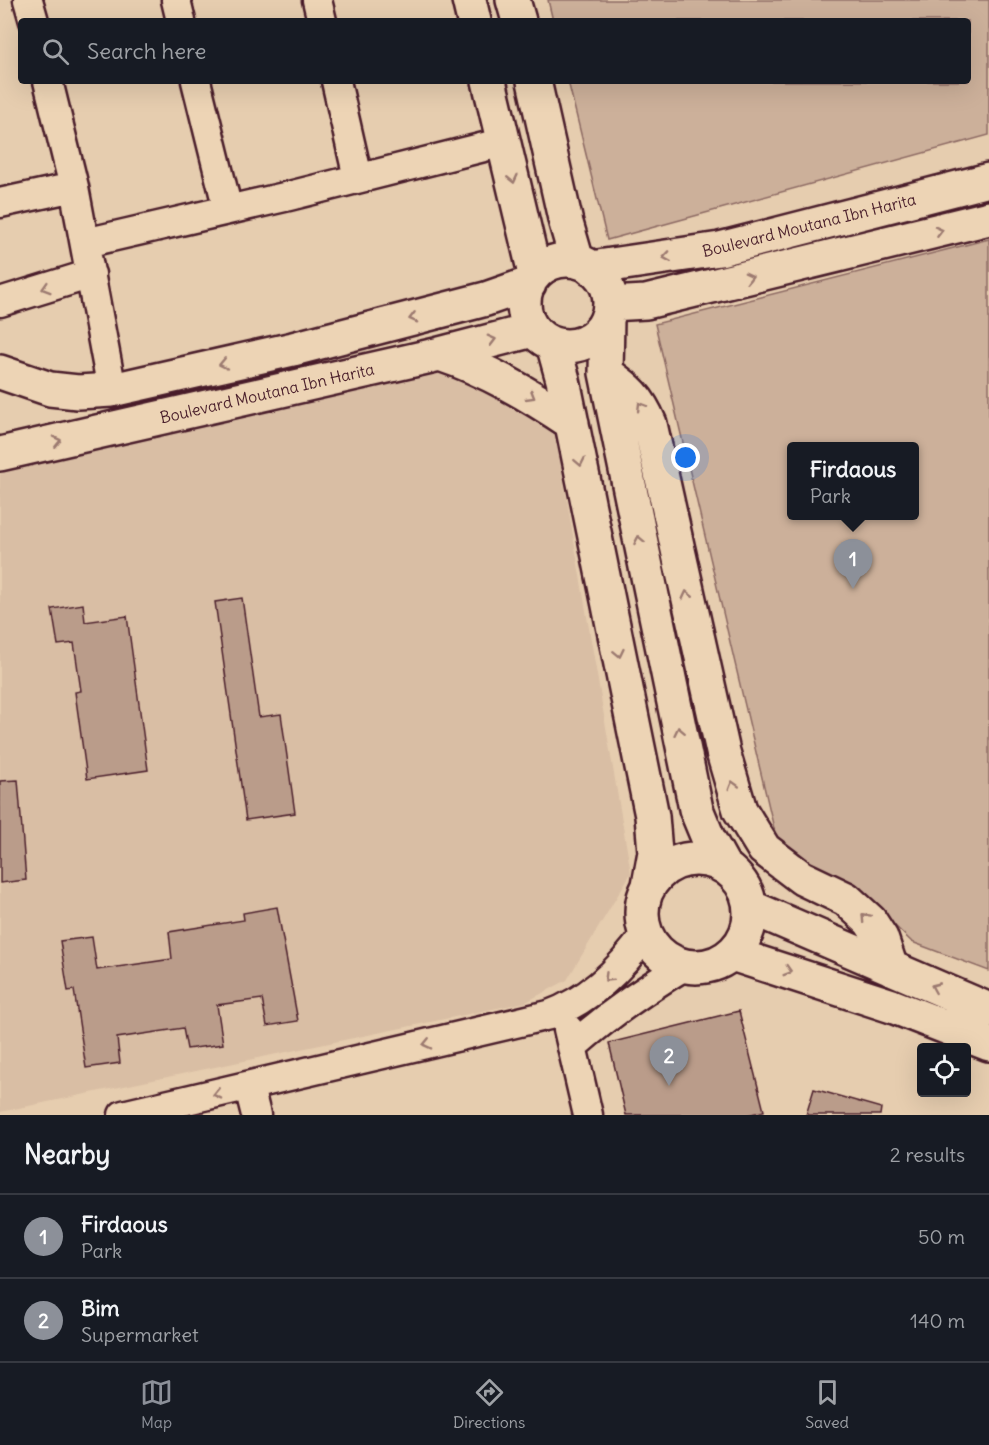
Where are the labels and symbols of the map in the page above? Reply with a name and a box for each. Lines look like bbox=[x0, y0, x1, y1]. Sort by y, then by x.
one-way arrow bbox=[505, 173, 518, 183]
street label: Boulevard Moutana Ibn Harita bbox=[700, 189, 918, 261]
one-way arrow bbox=[934, 225, 944, 238]
one-way arrow bbox=[662, 250, 671, 262]
one-way arrow bbox=[744, 271, 754, 284]
one-way arrow bbox=[41, 281, 51, 293]
one-way arrow bbox=[408, 311, 418, 324]
one-way arrow bbox=[487, 335, 497, 347]
one-way arrow bbox=[218, 357, 228, 370]
street label: Boulevard Moutana Ibn Harita bbox=[158, 359, 376, 427]
one-way arrow bbox=[525, 389, 535, 400]
one-way arrow bbox=[636, 402, 648, 412]
one-way arrow bbox=[52, 435, 62, 448]
your location bbox=[671, 443, 700, 472]
one-way arrow bbox=[573, 457, 586, 467]
one-way arrow bbox=[633, 536, 646, 546]
pin: 1 bbox=[834, 540, 872, 589]
one-way arrow bbox=[682, 590, 695, 600]
one-way arrow bbox=[611, 648, 624, 658]
one-way arrow bbox=[674, 726, 687, 736]
one-way arrow bbox=[728, 780, 740, 790]
one-way arrow bbox=[862, 913, 873, 924]
one-way arrow bbox=[782, 964, 793, 976]
one-way arrow bbox=[604, 971, 614, 982]
one-way arrow bbox=[931, 982, 942, 994]
one-way arrow bbox=[423, 1036, 433, 1049]
pin: 2 bbox=[650, 1036, 688, 1086]
one-way arrow bbox=[212, 1086, 222, 1099]

